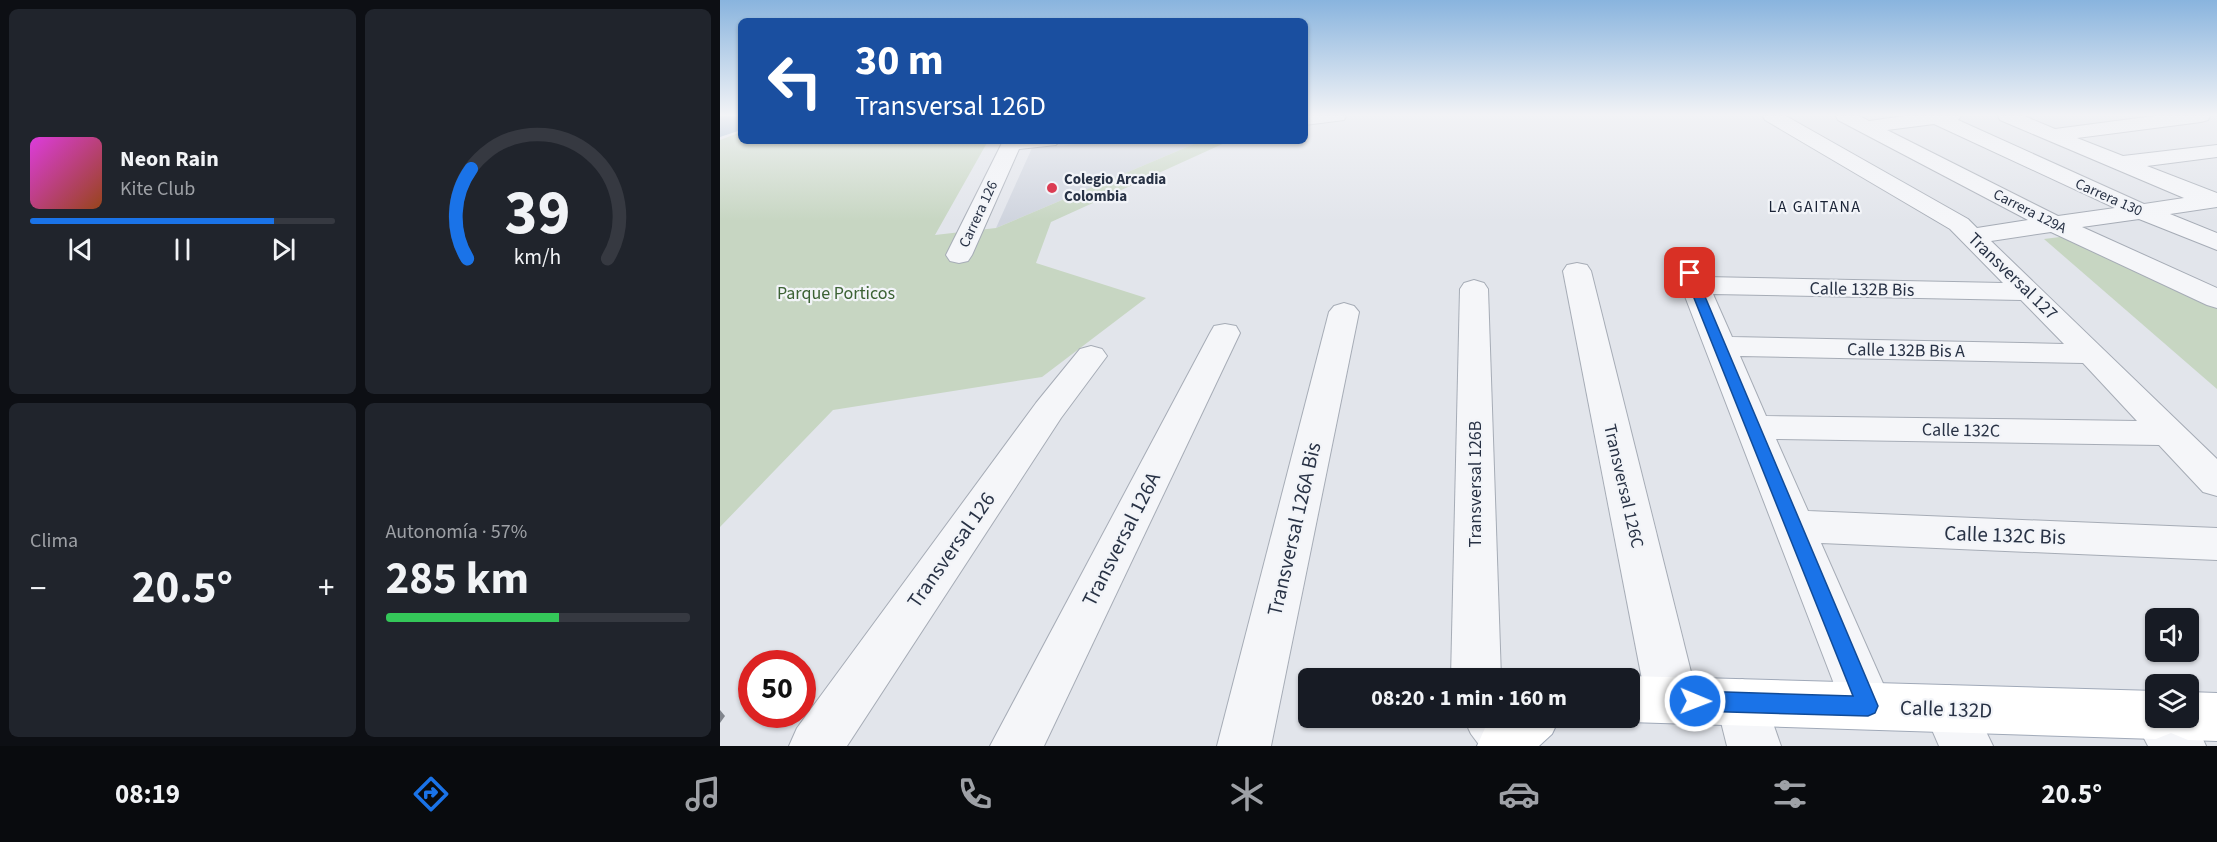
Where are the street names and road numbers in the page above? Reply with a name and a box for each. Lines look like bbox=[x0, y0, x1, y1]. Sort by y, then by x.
street label: Carrera 130 bbox=[2072, 173, 2146, 222]
street label: Carrera 126 bbox=[954, 177, 1003, 251]
street label: Carrera 129A bbox=[1989, 184, 2071, 239]
street label: Transversal 127 bbox=[1962, 227, 2063, 326]
street label: Calle 132B Bis bbox=[1809, 276, 1915, 303]
street label: Calle 132B Bis A bbox=[1847, 337, 1965, 364]
street label: Calle 132C bbox=[1922, 417, 2000, 444]
street label: Transversal 126B bbox=[1463, 421, 1488, 547]
street label: Transversal 126C bbox=[1597, 422, 1650, 551]
street label: Transversal 126A Bis bbox=[1259, 439, 1329, 619]
street label: Transversal 126A bbox=[1074, 466, 1168, 611]
street label: Transversal 126 bbox=[900, 486, 1002, 614]
street label: Calle 132C Bis bbox=[1944, 518, 2067, 552]
street label: Calle 132D bbox=[1899, 692, 1993, 726]

